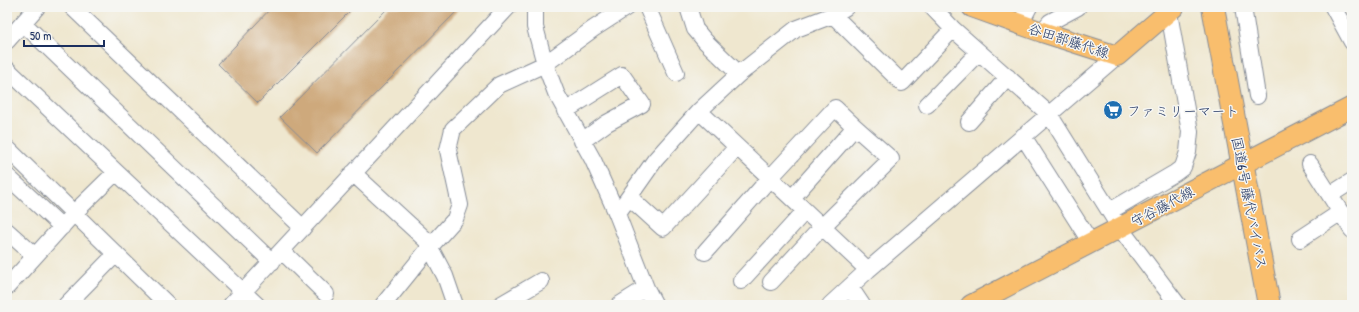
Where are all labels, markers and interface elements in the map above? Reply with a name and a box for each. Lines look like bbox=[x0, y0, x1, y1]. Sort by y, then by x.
street label: 谷田部藤代線 bbox=[1026, 18, 1112, 62]
scale bar bbox=[24, 22, 104, 48]
text: 50 m bbox=[30, 27, 51, 44]
supermarket icon: ファミリーマート bbox=[1102, 99, 1124, 121]
place label: ファミリーマート bbox=[1127, 101, 1239, 120]
street label: 国道6号 藤代バイパス bbox=[1228, 135, 1272, 271]
street label: 守谷藤代線 bbox=[1127, 181, 1197, 231]

